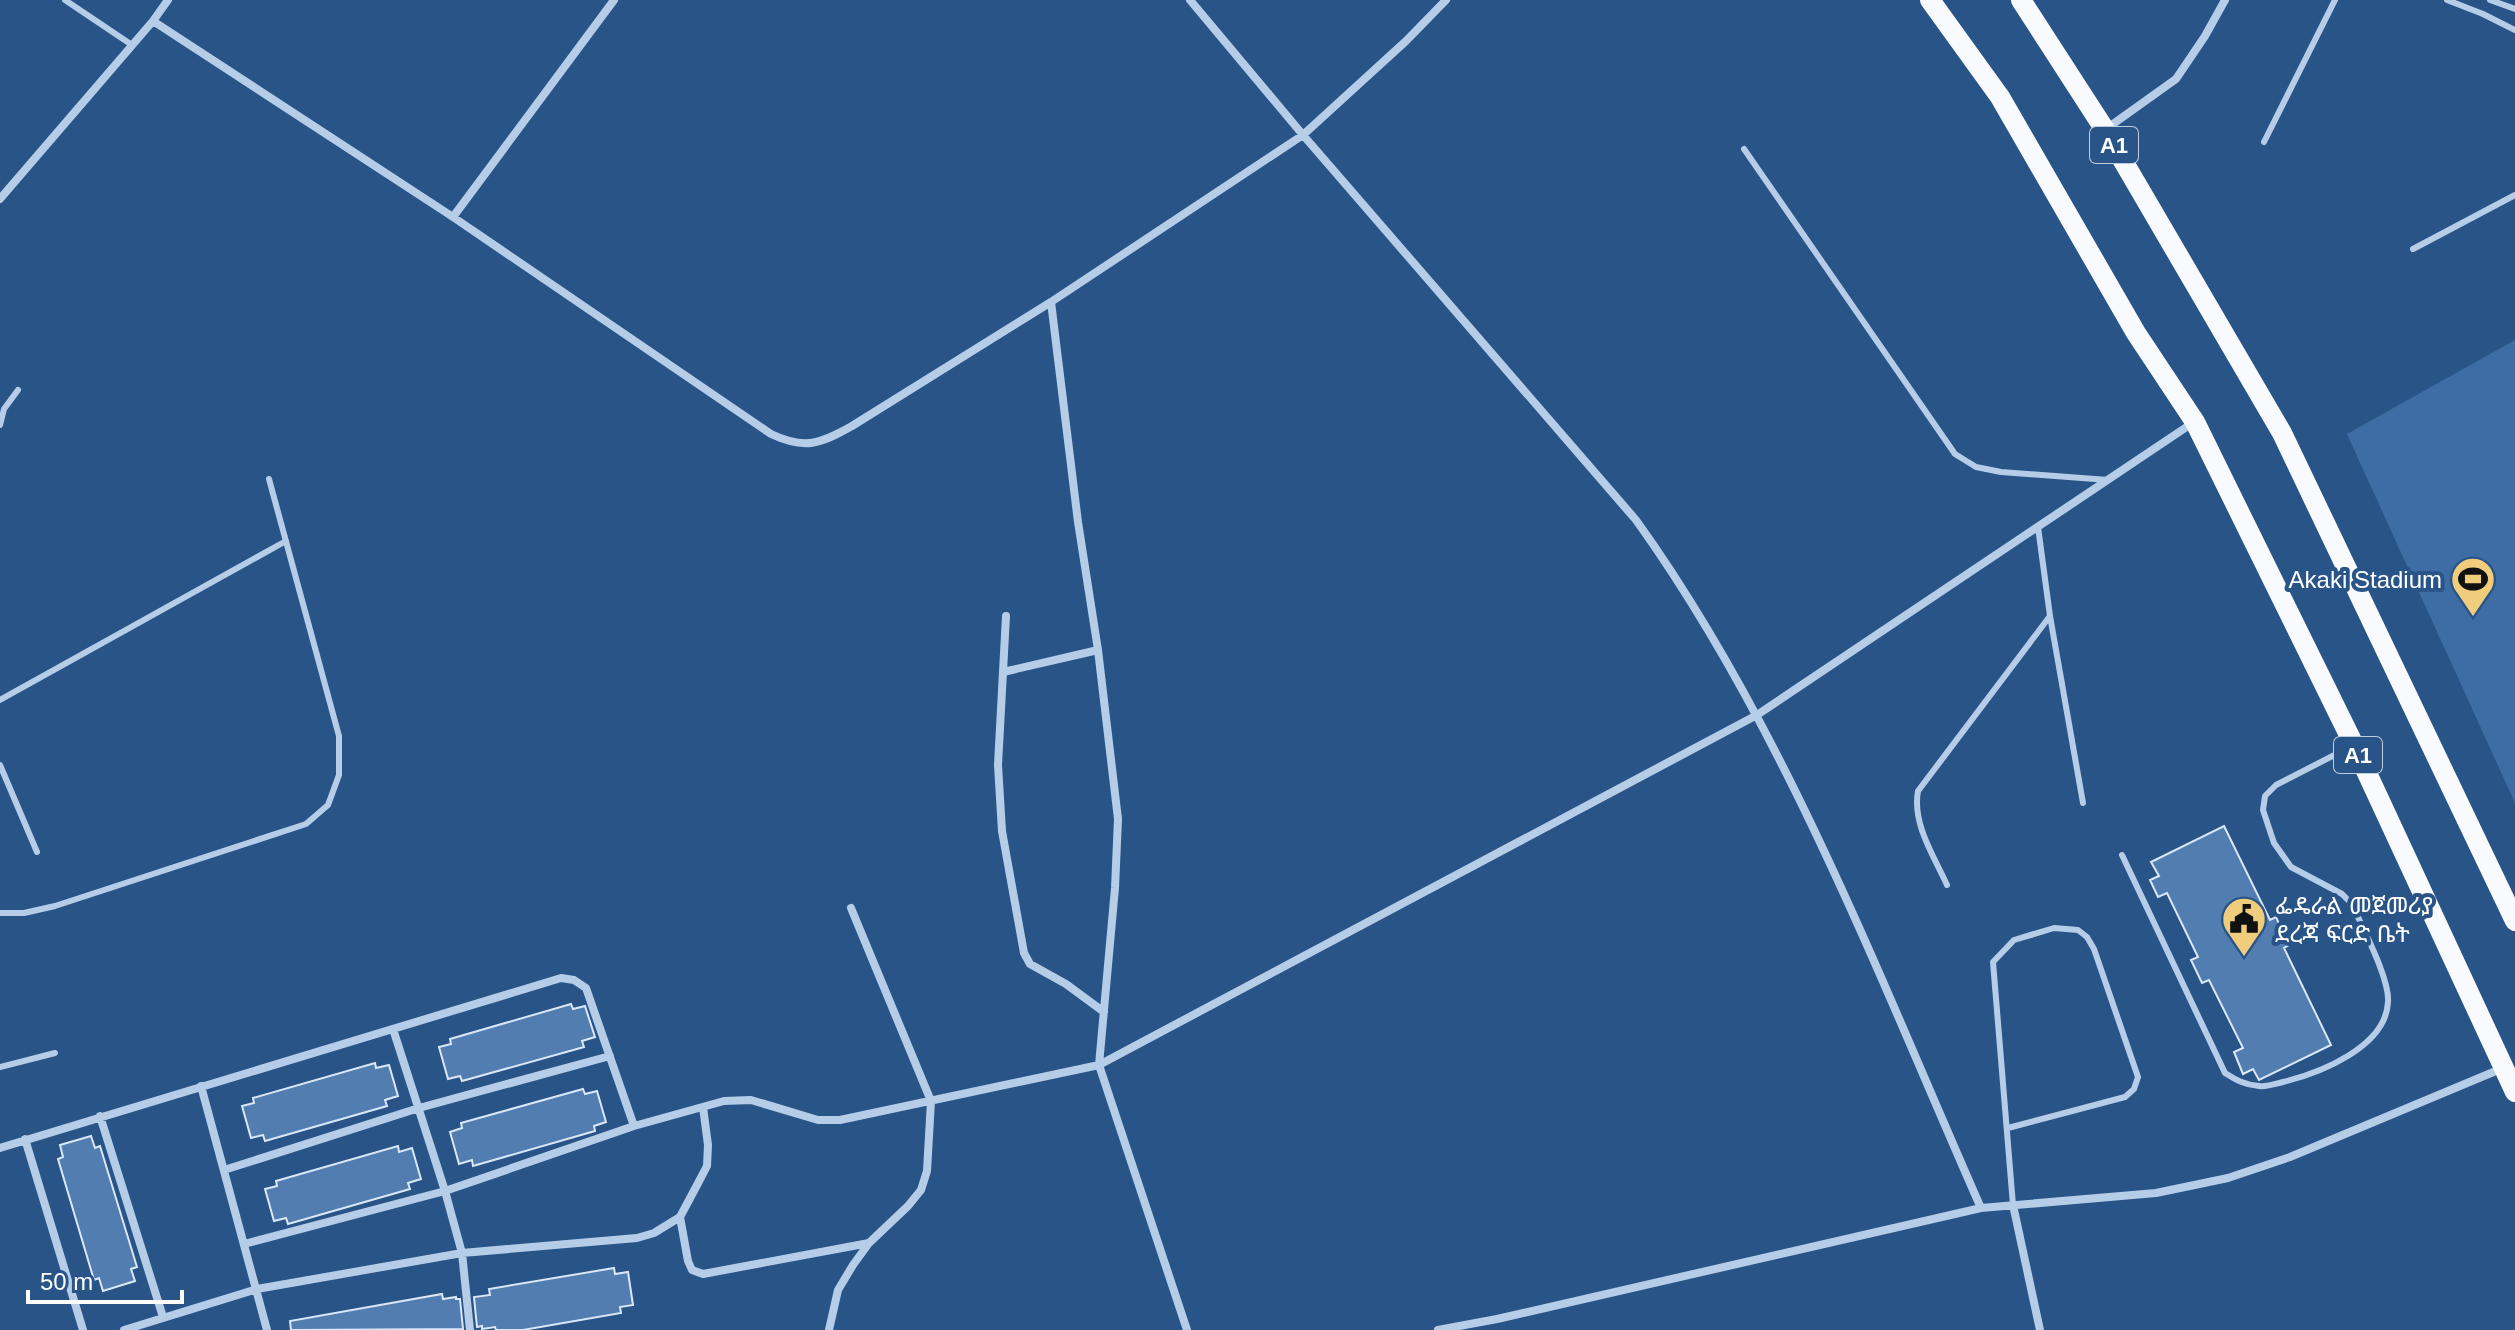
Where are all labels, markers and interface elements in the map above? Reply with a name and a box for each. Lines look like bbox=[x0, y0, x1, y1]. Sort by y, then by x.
road number: A1 bbox=[2090, 127, 2138, 163]
sports icon: Akaki Stadium bbox=[2449, 555, 2497, 618]
place label: Akaki Stadium bbox=[2289, 566, 2442, 593]
road number: A1 bbox=[2334, 737, 2382, 773]
place label: ፌዴራል መጀመሪያ ደረጃ ፍርድ ቤት bbox=[2275, 892, 2433, 947]
public building icon: ፌዴራል መጀመሪያ ደረጃ ፍርድ ቤት bbox=[2220, 895, 2268, 958]
scale bar bbox=[28, 1254, 182, 1304]
text: 50 m bbox=[40, 1268, 93, 1295]

